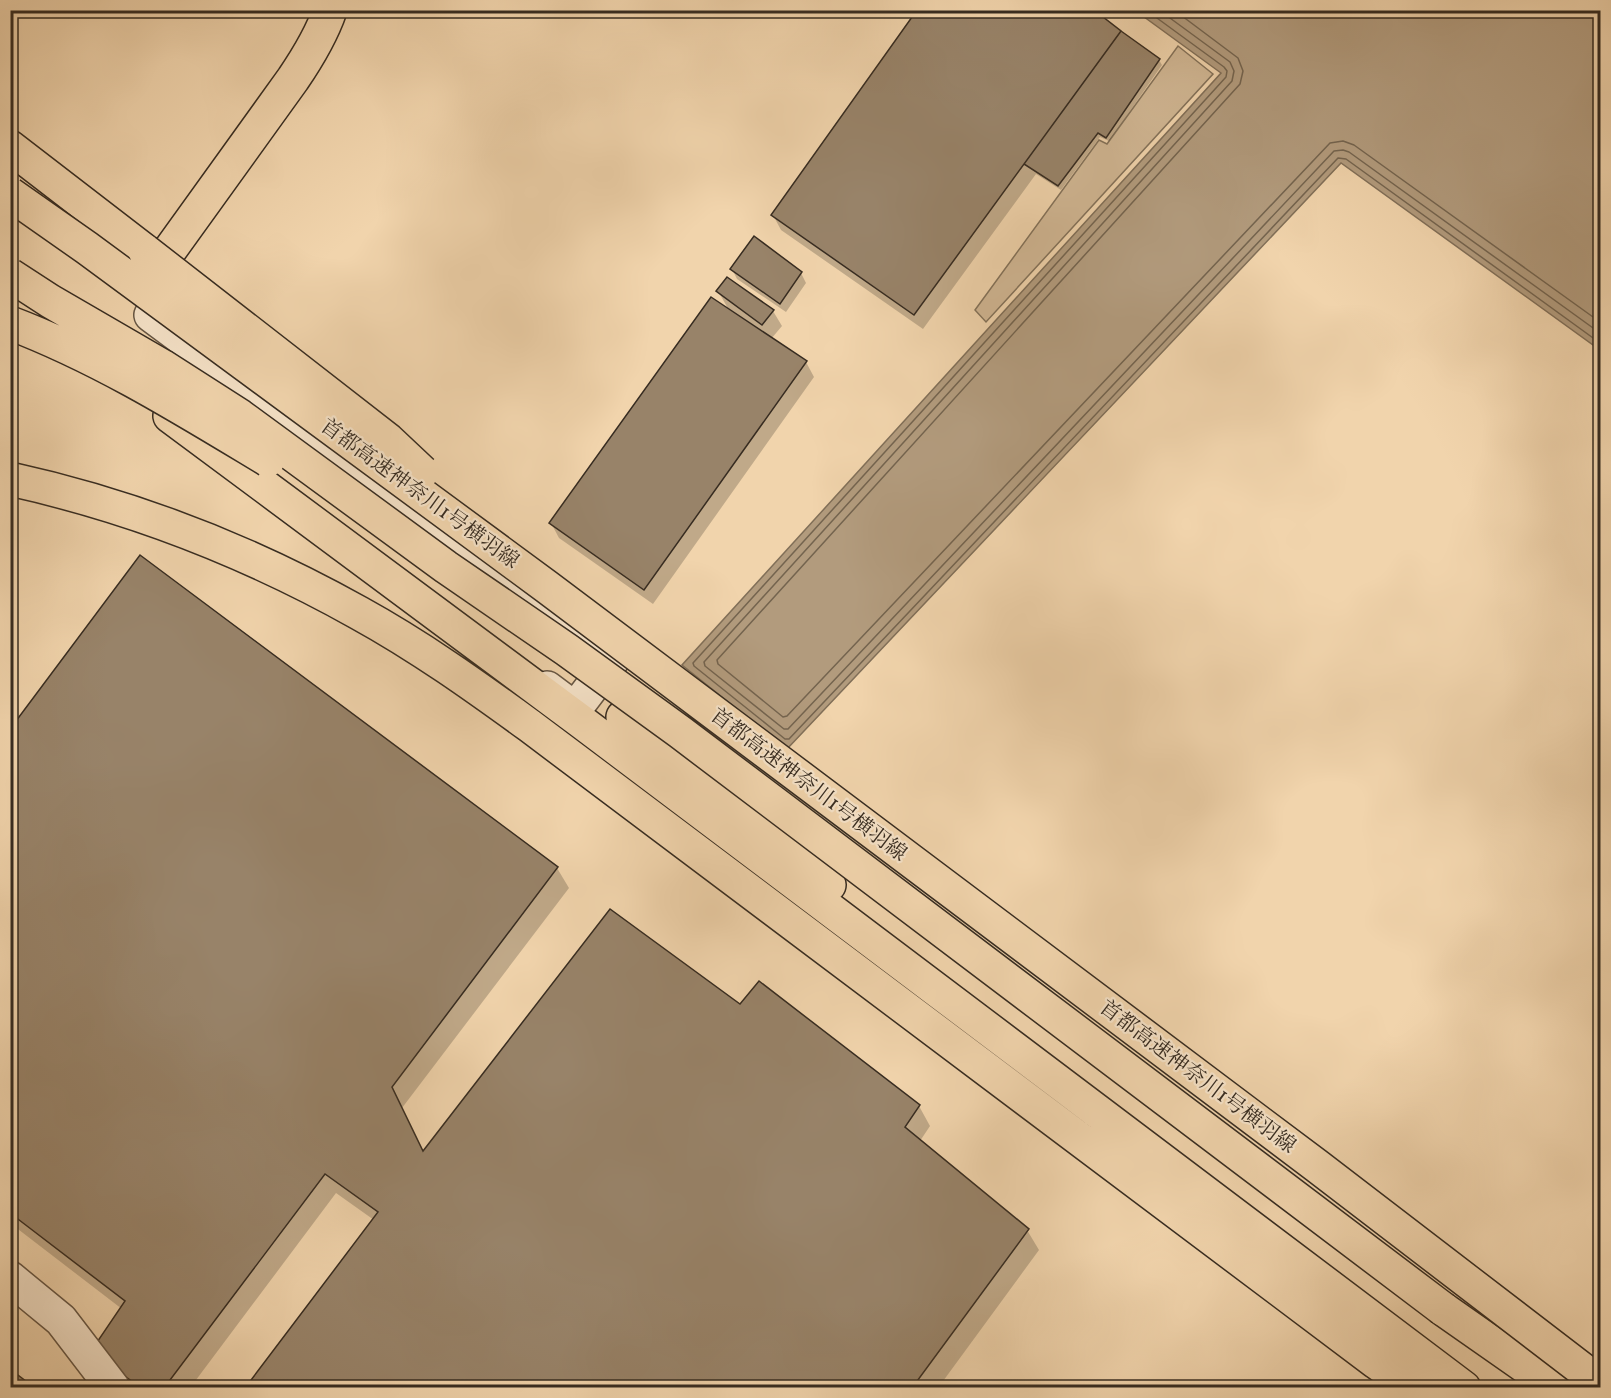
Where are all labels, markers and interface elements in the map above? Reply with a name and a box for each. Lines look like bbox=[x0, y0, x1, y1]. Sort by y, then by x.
street label: 首都高速神奈川1号横羽線 bbox=[314, 412, 524, 576]
street label: 首都高速神奈川1号横羽線 bbox=[704, 702, 912, 869]
street label: 首都高速神奈川1号横羽線 bbox=[1093, 994, 1301, 1161]

